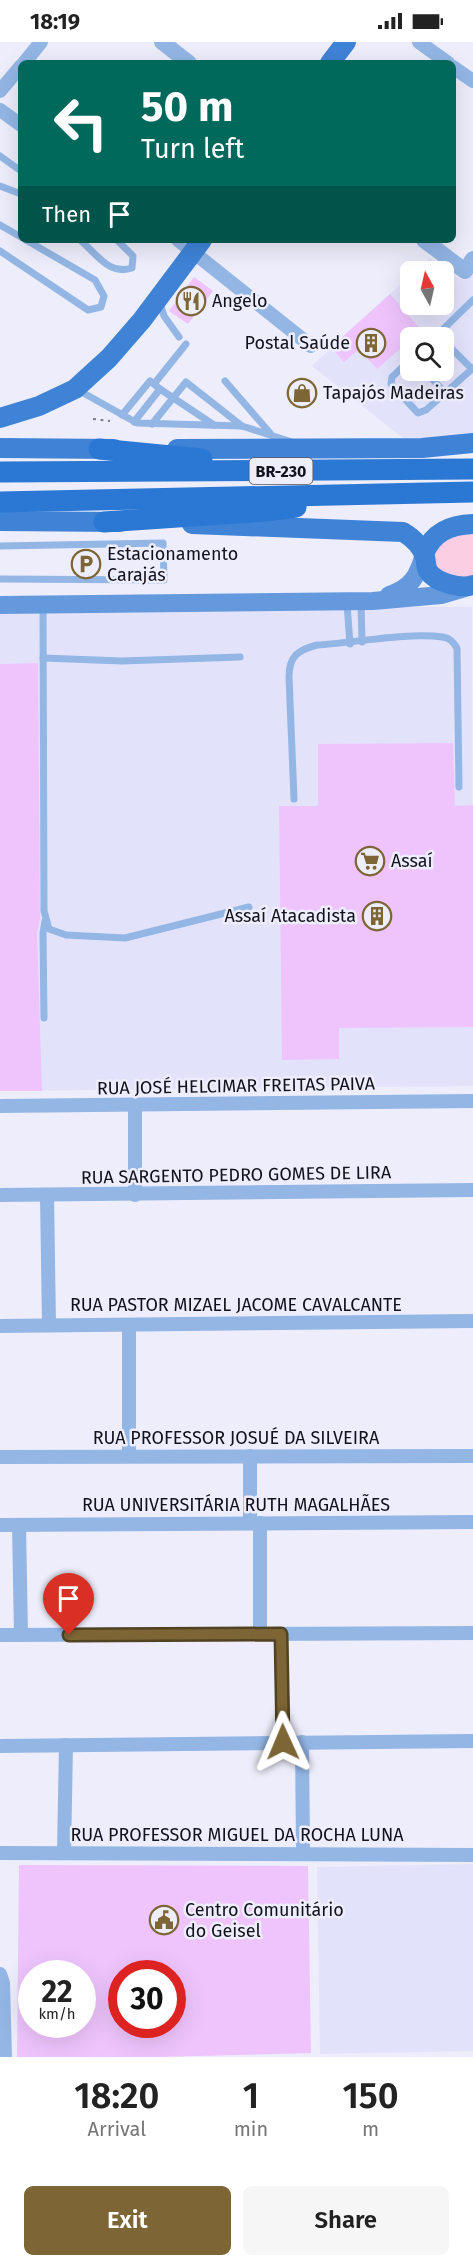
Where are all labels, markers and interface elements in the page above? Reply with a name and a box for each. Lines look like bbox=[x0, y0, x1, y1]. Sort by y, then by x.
text: 18:19 bbox=[30, 8, 80, 35]
text: 50 m bbox=[141, 82, 234, 132]
icon: left bbox=[42, 84, 120, 162]
text: Turn left bbox=[141, 133, 244, 165]
icon: arrive bbox=[103, 198, 136, 231]
text: Then bbox=[42, 201, 91, 228]
north arrow bbox=[400, 261, 454, 315]
map controls bbox=[400, 261, 454, 381]
restaurant icon: Angelo bbox=[175, 285, 207, 317]
place label: Angelo bbox=[212, 290, 267, 312]
building icon: Postal Saúde bbox=[355, 327, 387, 359]
button: search bbox=[400, 327, 454, 381]
place label: Postal Saúde bbox=[244, 332, 350, 354]
shop icon: Tapajós Madeiras bbox=[286, 377, 318, 409]
place label: Tapajós Madeiras bbox=[323, 382, 464, 404]
road number: BR-230 bbox=[250, 458, 312, 484]
place label: Estacionamento Carajás bbox=[107, 543, 238, 586]
parking icon: Estacionamento Carajás bbox=[70, 548, 102, 580]
supermarket icon: Assaí bbox=[354, 845, 386, 877]
place label: Assaí bbox=[391, 850, 433, 872]
building icon: Assaí Atacadista bbox=[361, 900, 393, 932]
place label: Assaí Atacadista bbox=[224, 905, 356, 927]
street label: RUA JOSÉ HELCIMAR FREITAS PAIVA bbox=[97, 1072, 376, 1099]
street label: RUA SARGENTO PEDRO GOMES DE LIRA bbox=[81, 1161, 392, 1189]
street label: RUA PASTOR MIZAEL JACOME CAVALCANTE bbox=[70, 1294, 402, 1316]
street label: RUA PROFESSOR JOSUÉ DA SILVEIRA bbox=[93, 1426, 380, 1449]
street label: RUA UNIVERSITÁRIA RUTH MAGALHÃES bbox=[82, 1493, 390, 1516]
pin bbox=[43, 1573, 94, 1635]
icon: arrive bbox=[52, 1582, 85, 1615]
position arrow bbox=[251, 1710, 315, 1774]
street label: RUA PROFESSOR MIGUEL DA ROCHA LUNA bbox=[70, 1824, 404, 1846]
place label: Centro Comunitário do Geisel bbox=[185, 1899, 344, 1942]
public building icon: Centro Comunitário do Geisel bbox=[148, 1904, 180, 1936]
speed limit sign: 30 bbox=[108, 1960, 186, 2038]
text: 22 bbox=[41, 1974, 73, 2010]
text: km/h bbox=[38, 2005, 76, 2023]
text: 18:20 bbox=[74, 2074, 159, 2118]
text: 1 bbox=[243, 2074, 259, 2118]
text: 150 bbox=[342, 2074, 399, 2118]
text: Arrival bbox=[88, 2117, 146, 2141]
text: min bbox=[234, 2117, 268, 2141]
text: m bbox=[362, 2117, 379, 2141]
button: Exit bbox=[24, 2186, 231, 2255]
button: Share bbox=[243, 2186, 449, 2255]

